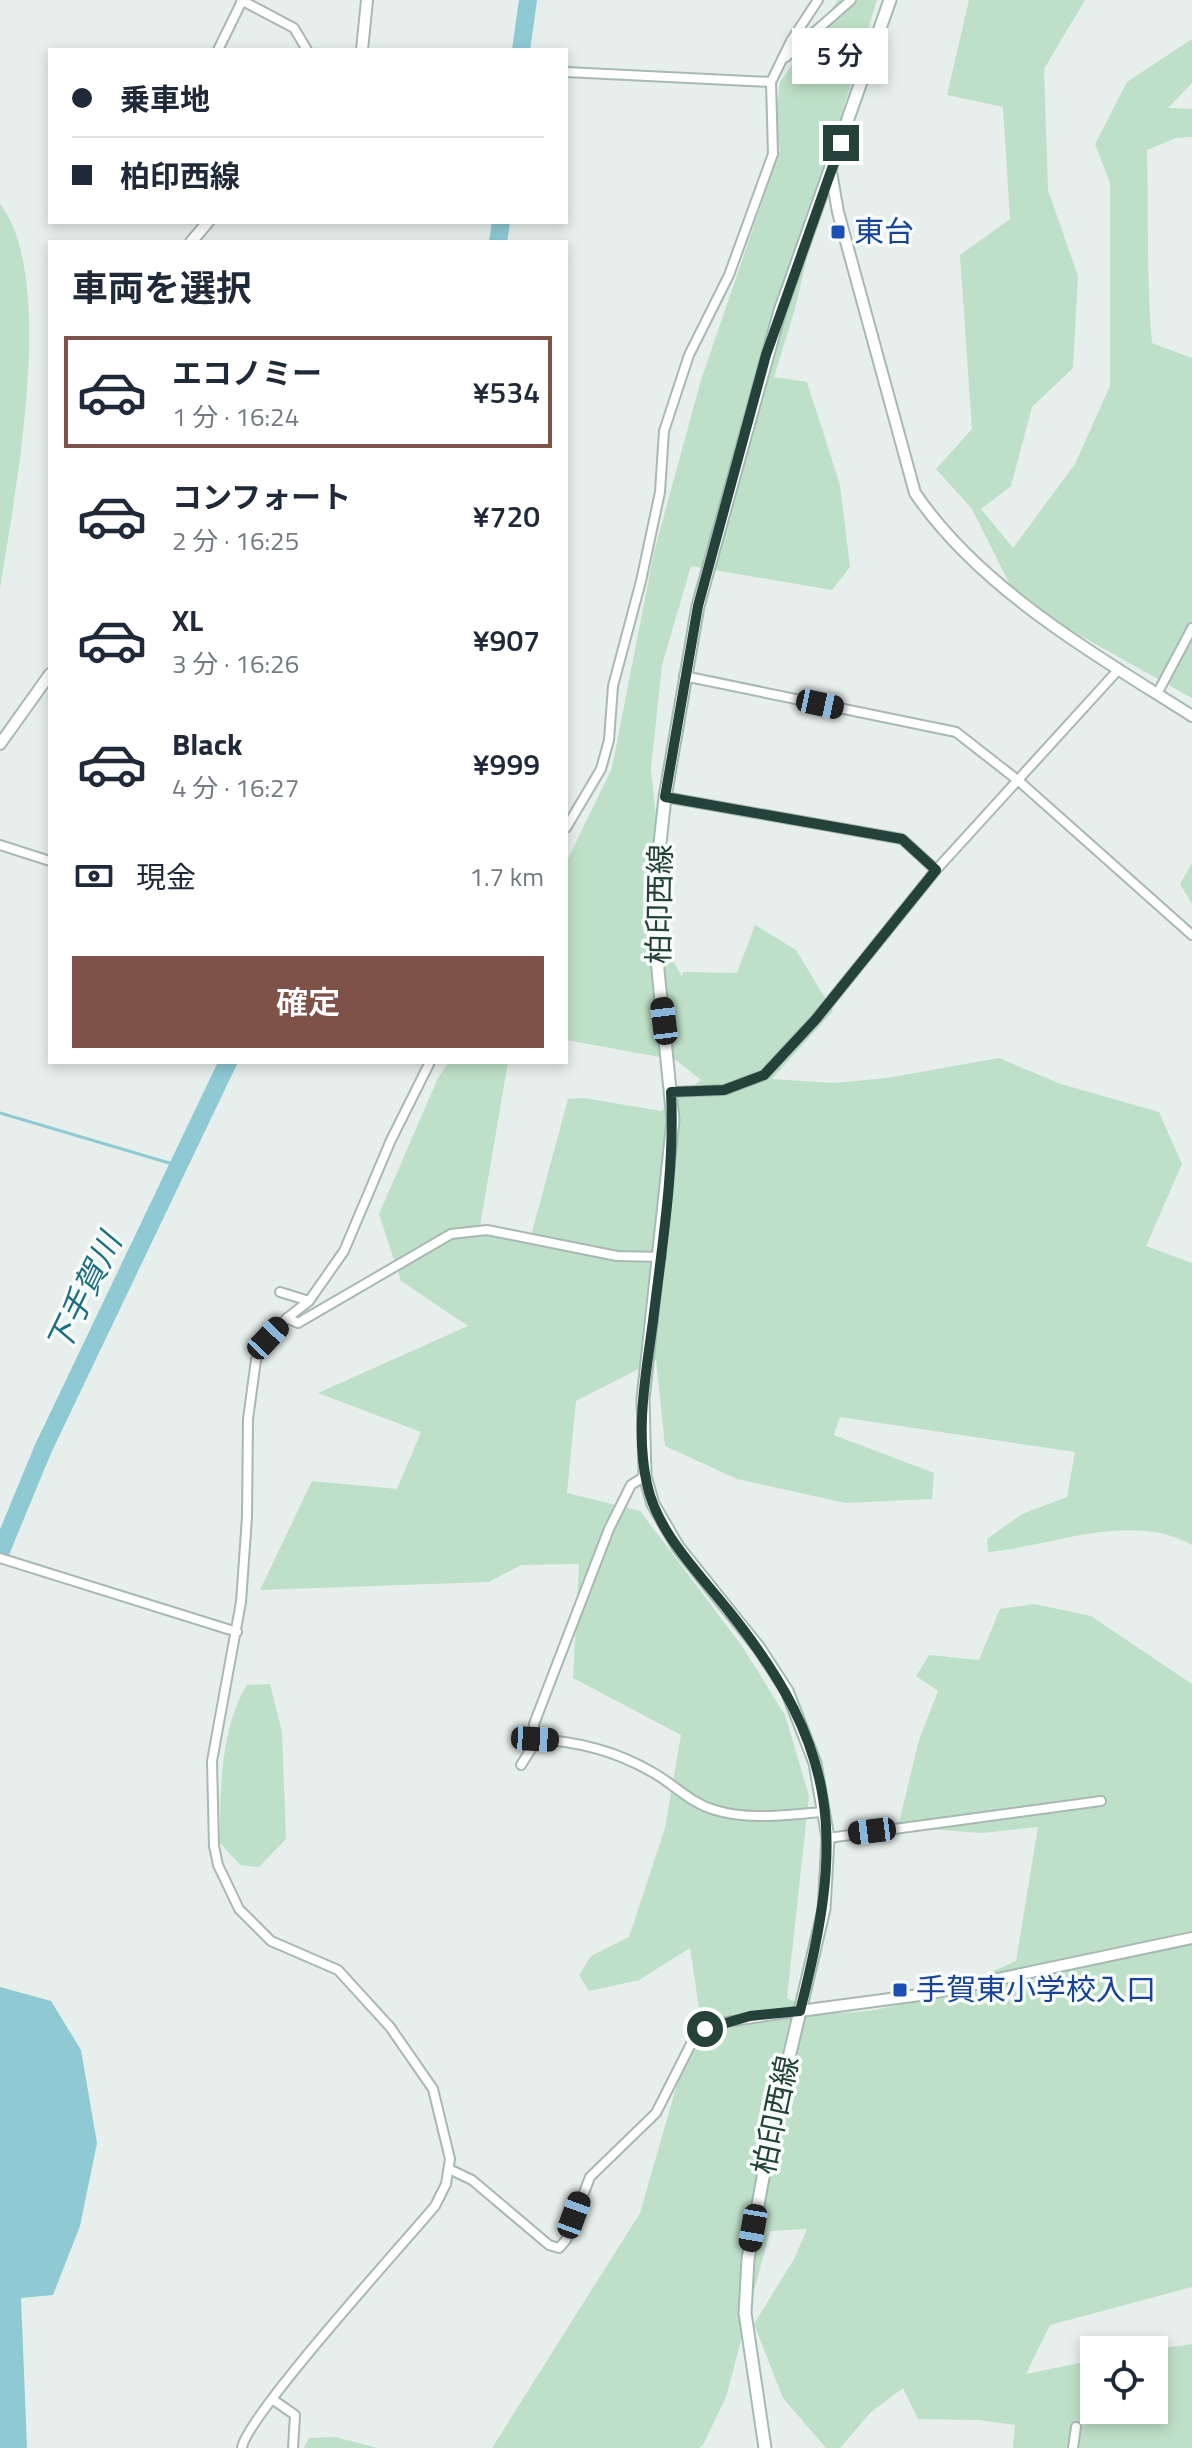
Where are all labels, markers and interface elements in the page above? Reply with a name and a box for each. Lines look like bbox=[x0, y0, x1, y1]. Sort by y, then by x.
callout: 5 分 bbox=[793, 27, 889, 83]
text: 5 分 bbox=[817, 36, 863, 75]
text: 乗車地 bbox=[120, 76, 210, 122]
route end bbox=[823, 125, 859, 161]
text: 柏印西線 bbox=[120, 153, 240, 199]
place label: 東台 bbox=[854, 208, 914, 254]
marker: 東台 bbox=[829, 223, 847, 241]
text: 車両を選択 bbox=[72, 260, 252, 315]
text: エコノミー bbox=[172, 350, 322, 396]
icon: car bbox=[76, 356, 148, 428]
text: ¥534 bbox=[473, 369, 540, 415]
text: 1 分 · 16:24 bbox=[172, 397, 299, 436]
text: コンフォート bbox=[172, 474, 351, 520]
icon: car bbox=[76, 480, 148, 552]
text: ¥720 bbox=[473, 493, 540, 539]
text: 2 分 · 16:25 bbox=[172, 521, 299, 560]
text: XL bbox=[172, 597, 203, 643]
icon: car bbox=[76, 604, 148, 676]
text: ¥907 bbox=[473, 617, 540, 663]
text: 3 分 · 16:26 bbox=[172, 644, 299, 683]
car bbox=[794, 687, 846, 721]
text: Black bbox=[172, 721, 243, 767]
icon: car bbox=[76, 728, 148, 800]
text: ¥999 bbox=[473, 741, 540, 787]
text: 4 分 · 16:27 bbox=[172, 768, 299, 807]
street label: 柏印西線 bbox=[635, 844, 683, 964]
icon: cash bbox=[72, 854, 116, 898]
text: 現金 bbox=[136, 854, 196, 900]
text: 1.7 km bbox=[469, 857, 544, 896]
button: 確定 bbox=[72, 956, 544, 1048]
car bbox=[649, 996, 679, 1046]
water label: 下手賀川 bbox=[33, 1222, 134, 1361]
car bbox=[243, 1312, 293, 1364]
car bbox=[510, 1726, 560, 1752]
car bbox=[847, 1816, 897, 1846]
place label: 手賀東小学校入口 bbox=[916, 1966, 1156, 2012]
marker: 手賀東小学校入口 bbox=[891, 1981, 909, 1999]
route start bbox=[687, 2011, 723, 2047]
street label: 柏印西線 bbox=[740, 2051, 810, 2178]
car bbox=[555, 2188, 593, 2242]
car bbox=[737, 2202, 769, 2254]
map controls bbox=[1080, 2336, 1168, 2424]
button: locate bbox=[1080, 2336, 1168, 2424]

